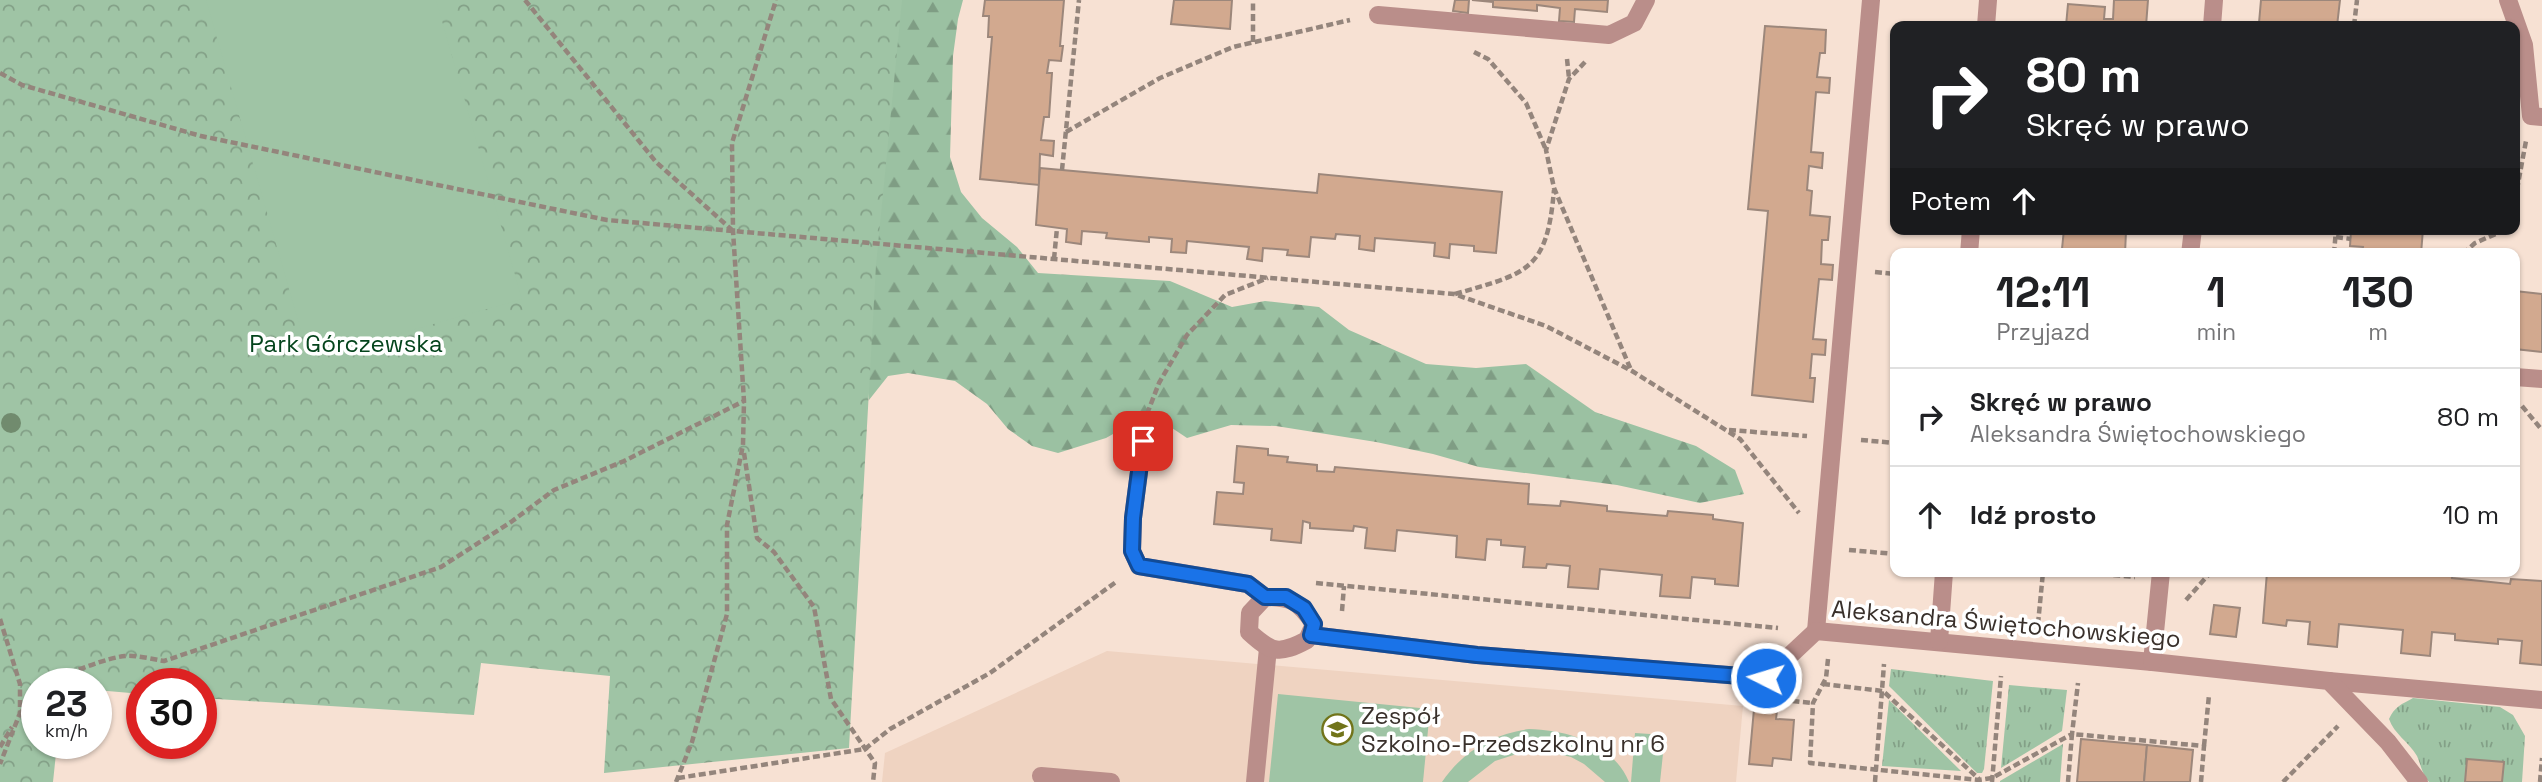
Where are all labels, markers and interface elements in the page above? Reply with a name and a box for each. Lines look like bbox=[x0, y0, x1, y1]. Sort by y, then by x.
text: 80 m bbox=[2026, 44, 2141, 106]
icon: right bbox=[1911, 49, 2002, 140]
text: Skręć w prawo bbox=[2026, 105, 2250, 145]
icon: ahead bbox=[2005, 182, 2043, 220]
text: Potem bbox=[1911, 184, 1991, 218]
text: 12:11 bbox=[1996, 266, 2091, 319]
text: 1 bbox=[2207, 266, 2226, 319]
text: 130 bbox=[2342, 266, 2414, 319]
text: Przyjazd bbox=[1996, 317, 2090, 347]
text: min bbox=[2197, 317, 2236, 347]
text: m bbox=[2368, 317, 2388, 347]
park label: Park Górczewska bbox=[249, 328, 443, 359]
text: Skręć w prawo bbox=[1970, 385, 2152, 419]
icon: right bbox=[1911, 398, 1949, 436]
text: 80 m bbox=[2437, 400, 2499, 434]
pin bbox=[1113, 411, 1173, 471]
text: Aleksandra Świętochowskiego bbox=[1970, 419, 2306, 449]
icon: arrive bbox=[1124, 422, 1162, 460]
icon: ahead bbox=[1911, 496, 1949, 534]
text: Idź prosto bbox=[1970, 498, 2097, 532]
text: 10 m bbox=[2442, 498, 2499, 532]
street label: Aleksandra Świętochowskiego bbox=[1830, 593, 2182, 654]
position arrow bbox=[1729, 641, 1803, 715]
speed limit sign: 30 bbox=[126, 668, 217, 759]
text: 23 bbox=[45, 682, 88, 726]
place label: Zespół Szkolno-Przedszkolny nr 6 bbox=[1361, 700, 1665, 759]
school or university icon: Zespół Szkolno-Przedszkolny nr 6 bbox=[1321, 713, 1355, 747]
text: km/h bbox=[45, 719, 88, 742]

